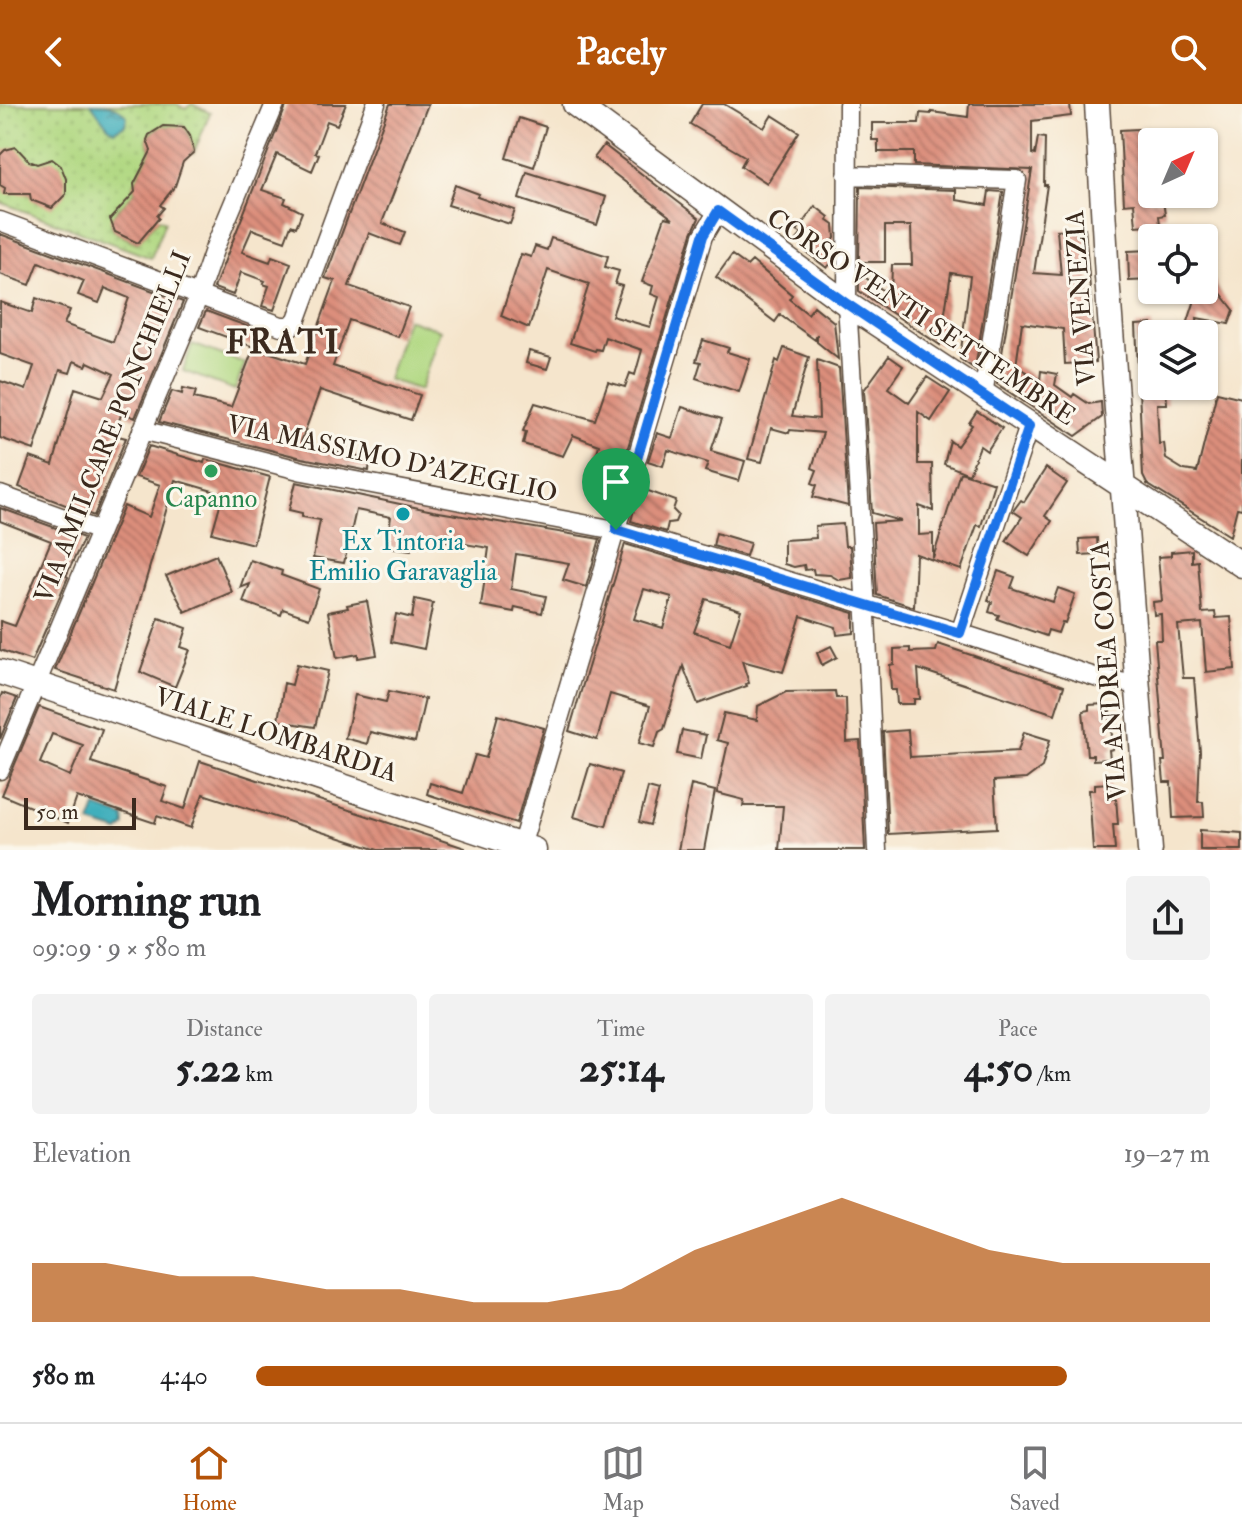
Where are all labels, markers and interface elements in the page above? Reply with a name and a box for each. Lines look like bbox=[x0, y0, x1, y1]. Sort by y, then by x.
icon: back bbox=[32, 30, 76, 74]
text: Pacely bbox=[576, 30, 666, 75]
icon: search bbox=[1166, 30, 1210, 74]
north arrow bbox=[1138, 128, 1218, 208]
map controls bbox=[1138, 128, 1218, 400]
street label: CORSO VENTI SETTEMBRE bbox=[760, 201, 1082, 433]
street label: VIA VENEZIA bbox=[1059, 208, 1103, 387]
button: locate bbox=[1138, 224, 1218, 304]
street label: VIA AMILCARE PONCHIELLI bbox=[28, 246, 198, 608]
button: layers bbox=[1138, 320, 1218, 400]
district label: FRATI bbox=[225, 321, 341, 364]
street label: VIA MASSIMO D'AZEGLIO bbox=[224, 408, 560, 510]
pin bbox=[582, 448, 650, 530]
icon: arrive bbox=[594, 460, 638, 504]
marker: Capanno bbox=[202, 462, 220, 480]
place label: Capanno bbox=[165, 483, 257, 516]
marker: Ex Tintoria Emilio Garavaglia bbox=[394, 505, 412, 523]
place label: Ex Tintoria Emilio Garavaglia bbox=[309, 526, 498, 588]
street label: VIA ANDREA COSTA bbox=[1084, 539, 1134, 802]
street label: VIALE LOMBARDIA bbox=[151, 681, 402, 790]
scale bar bbox=[24, 794, 136, 830]
text: 50 m bbox=[36, 798, 78, 826]
text: Morning run bbox=[32, 874, 261, 929]
button: share bbox=[1126, 876, 1210, 960]
text: 09:09 · 9 × 580 m bbox=[32, 932, 206, 964]
text: Distance bbox=[186, 1015, 263, 1043]
text: Time bbox=[597, 1015, 645, 1043]
text: Pace bbox=[998, 1015, 1037, 1043]
text: 5.22 bbox=[176, 1043, 241, 1094]
text: 25:14 bbox=[579, 1043, 663, 1094]
text: 4:50 bbox=[964, 1043, 1033, 1094]
text: km bbox=[241, 1060, 273, 1088]
text: /km bbox=[1033, 1060, 1071, 1088]
text: Elevation bbox=[32, 1138, 131, 1170]
text: 19–27 m bbox=[1124, 1138, 1210, 1170]
text: 580 m bbox=[32, 1360, 95, 1392]
text: 4:40 bbox=[160, 1360, 208, 1392]
tab: Home bbox=[182, 1441, 237, 1517]
tab: Map bbox=[601, 1441, 645, 1517]
tab: Saved bbox=[1010, 1441, 1060, 1517]

